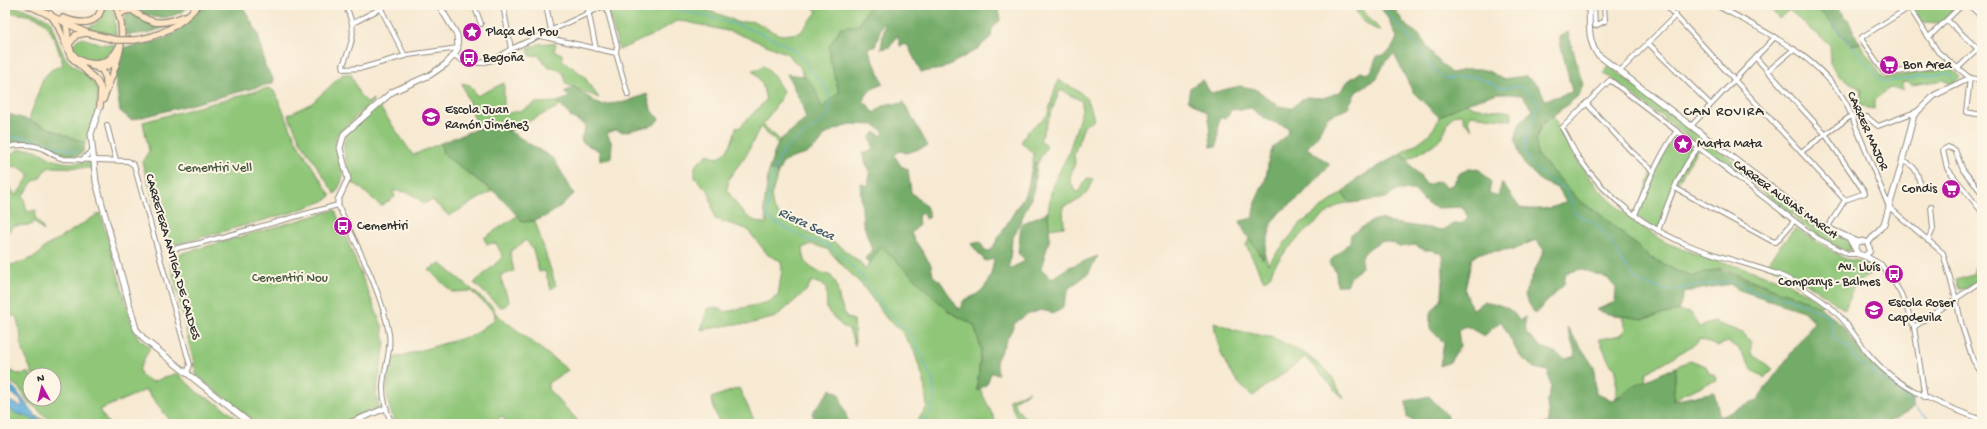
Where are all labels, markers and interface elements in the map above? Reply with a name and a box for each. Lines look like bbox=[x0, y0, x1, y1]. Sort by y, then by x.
place icon: Plaça del Pou bbox=[461, 21, 483, 43]
place label: Plaça del Pou bbox=[485, 25, 558, 40]
bus stop icon: Begoña bbox=[458, 47, 480, 69]
place label: Begoña bbox=[482, 51, 525, 66]
supermarket icon: Bon Area bbox=[1878, 54, 1900, 76]
place label: Bon Area bbox=[1902, 58, 1953, 73]
street label: CARRER MAJOR bbox=[1843, 89, 1892, 174]
place label: Escola Juan Ramón Jiménez bbox=[445, 103, 530, 133]
district label: CAN ROVIRA bbox=[1684, 104, 1764, 121]
school or university icon: Escola Juan Ramón Jiménez bbox=[420, 106, 442, 128]
place icon: Marta Mata bbox=[1672, 133, 1694, 155]
place label: Marta Mata bbox=[1697, 137, 1763, 152]
street label: CARRER AUSIAS MARCH bbox=[1730, 157, 1841, 243]
park label: Cementiri Vell bbox=[178, 161, 252, 176]
street label: CARRETERA ANTIGA DE CALDES bbox=[141, 172, 203, 343]
supermarket icon: Condis bbox=[1940, 178, 1962, 200]
place label: Condis bbox=[1902, 182, 1938, 197]
water label: Riera Seca bbox=[775, 205, 838, 246]
bus stop icon: Cementiri bbox=[332, 215, 354, 237]
place label: Cementiri bbox=[357, 219, 409, 234]
place label: Av. Lluís Companys - Balmes bbox=[1778, 260, 1881, 290]
bus stop icon: Av. Lluís Companys - Balmes bbox=[1883, 263, 1905, 285]
park label: Cementiri Nou bbox=[252, 271, 328, 286]
place label: Escola Roser Capdevila bbox=[1888, 296, 1956, 326]
school or university icon: Escola Roser Capdevila bbox=[1863, 299, 1885, 321]
north arrow bbox=[22, 367, 62, 407]
text: N bbox=[36, 373, 45, 386]

